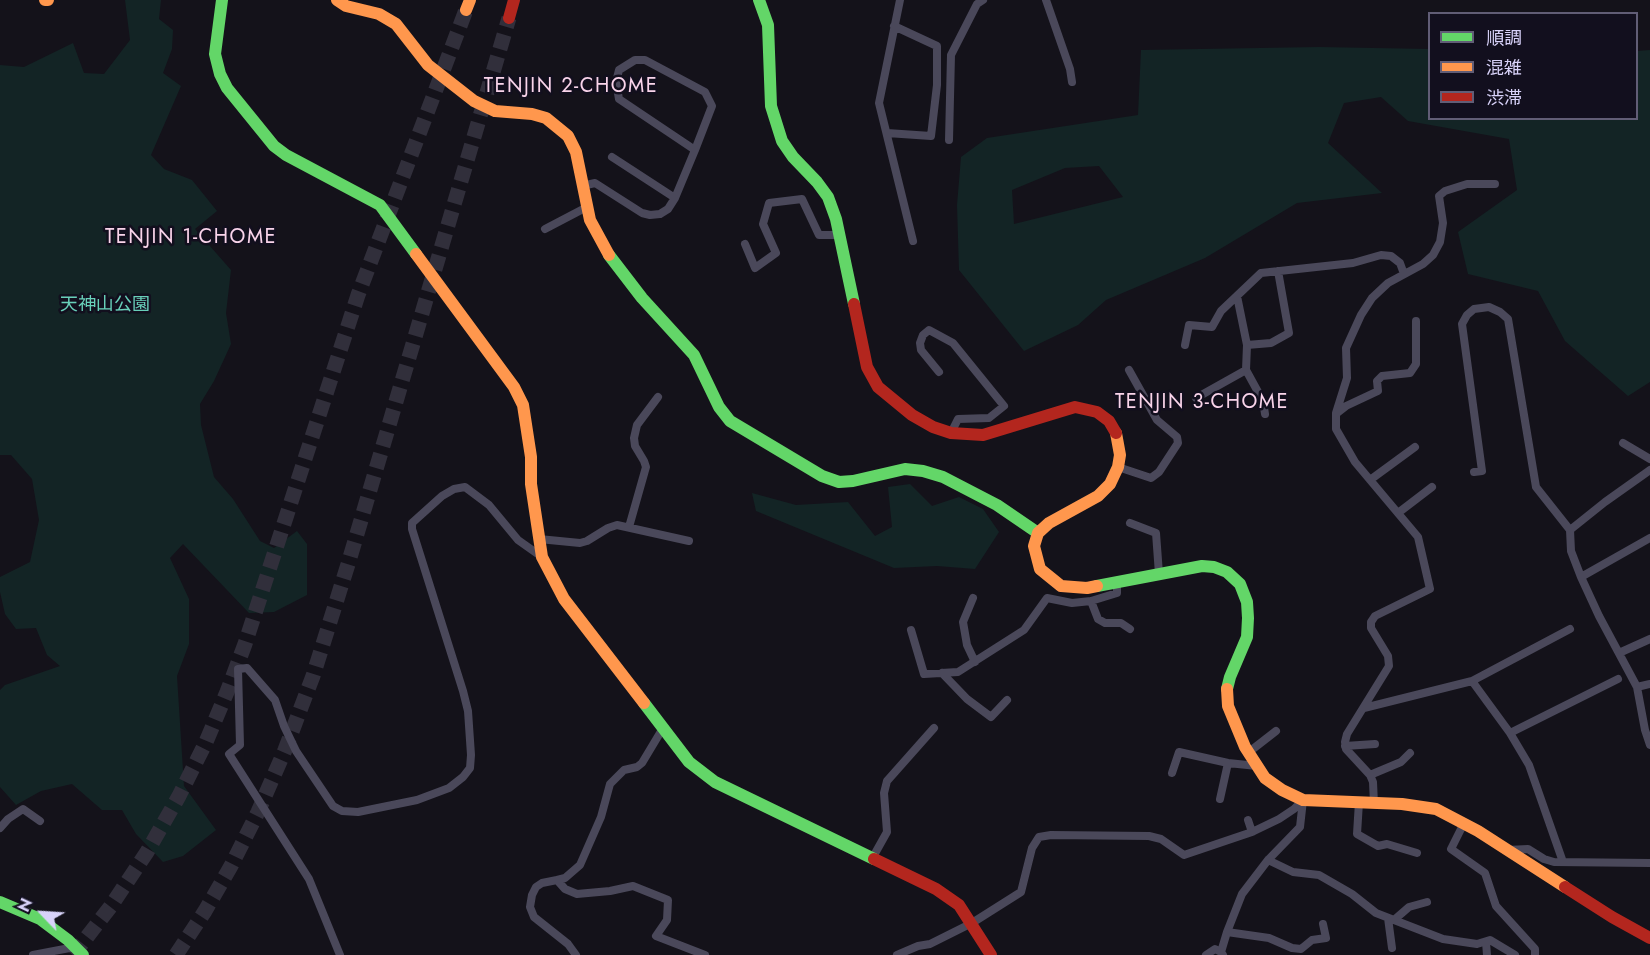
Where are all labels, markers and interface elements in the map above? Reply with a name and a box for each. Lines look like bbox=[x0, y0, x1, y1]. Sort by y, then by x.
legend bbox=[1428, 12, 1638, 120]
text: 順調 bbox=[1486, 25, 1522, 51]
text: 混雑 bbox=[1486, 55, 1522, 81]
district label: TENJIN 2-CHOME bbox=[484, 75, 658, 99]
text: 渋滞 bbox=[1486, 85, 1522, 111]
district label: TENJIN 1-CHOME bbox=[105, 226, 277, 250]
park label: 天神山公園 bbox=[60, 295, 150, 317]
district label: TENJIN 3-CHOME bbox=[1115, 391, 1289, 415]
north arrow bbox=[12, 883, 72, 943]
text: N bbox=[12, 895, 38, 916]

